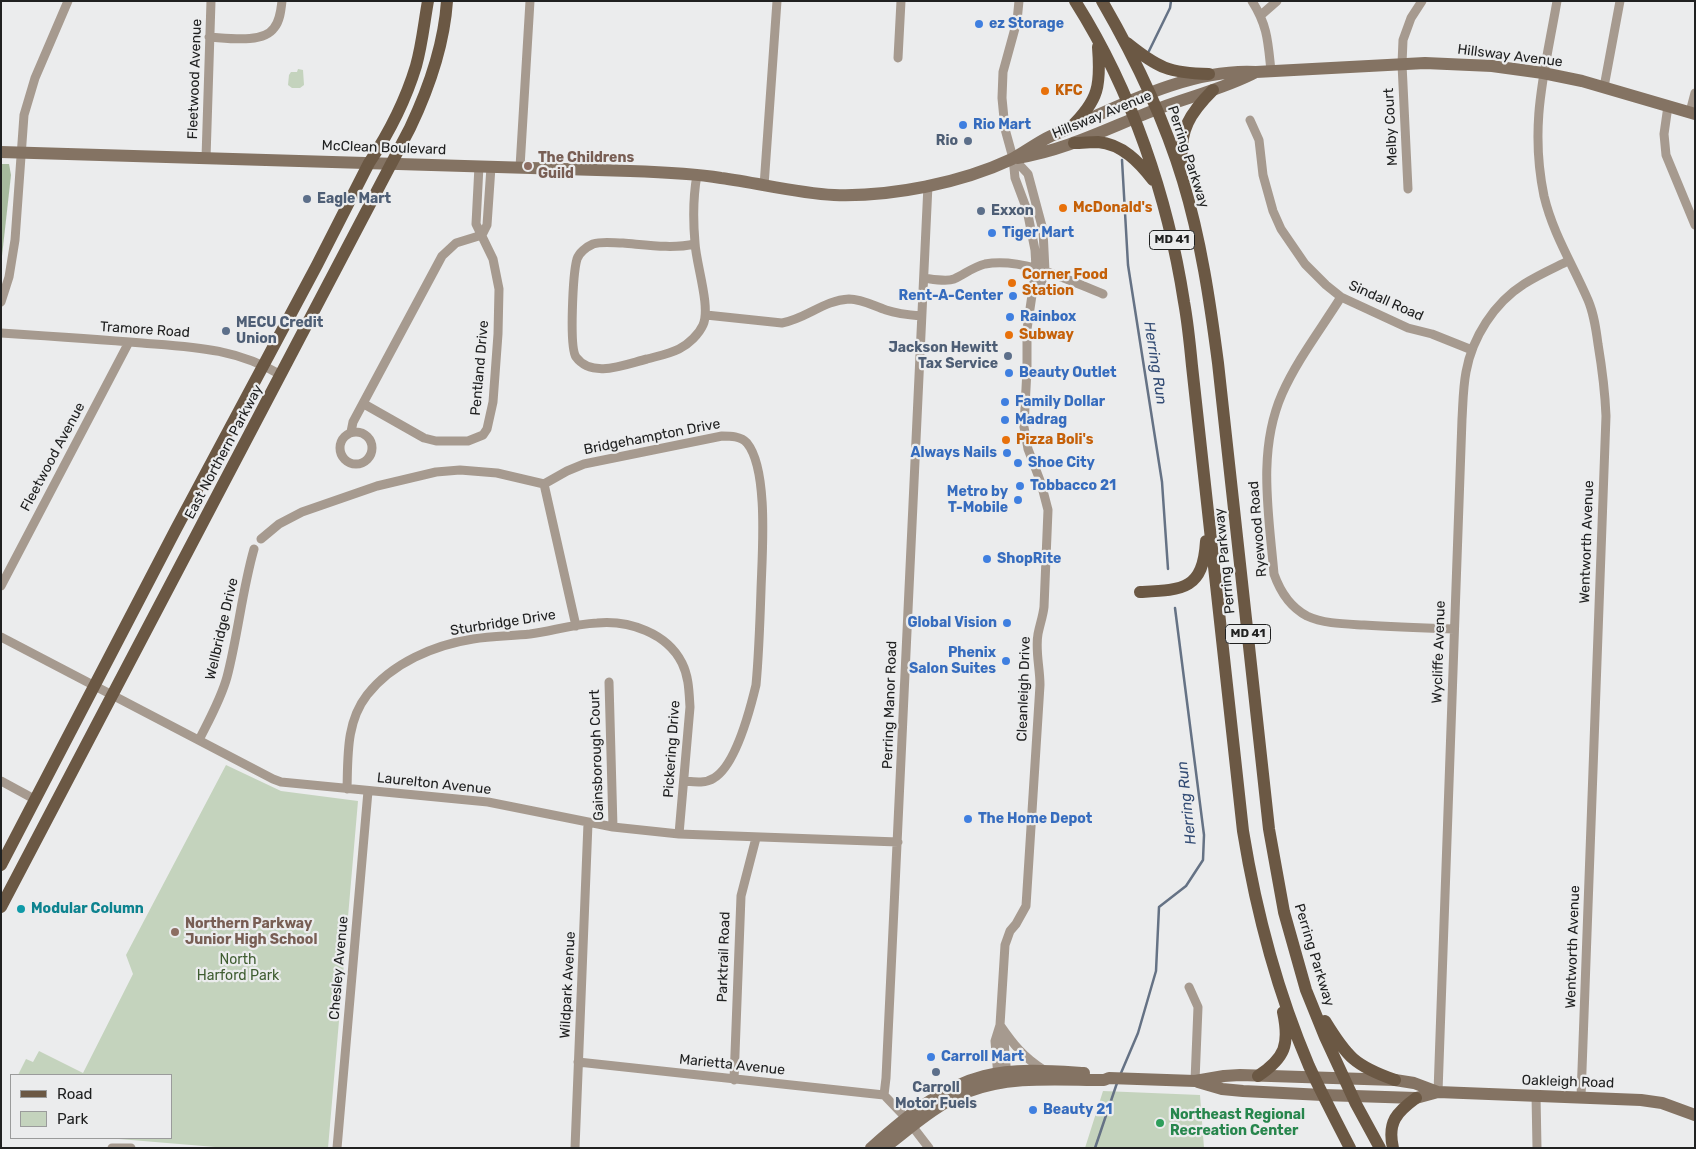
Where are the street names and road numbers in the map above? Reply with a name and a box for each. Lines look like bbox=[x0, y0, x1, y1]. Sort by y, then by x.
street label: Fleetwood Avenue bbox=[185, 18, 205, 140]
street label: Hillsway Avenue bbox=[1456, 41, 1564, 71]
street label: Hillsway Avenue bbox=[1050, 87, 1154, 143]
street label: Melby Court bbox=[1381, 88, 1401, 166]
street label: Perring Parkway bbox=[1164, 104, 1212, 210]
street label: McClean Boulevard bbox=[321, 137, 447, 159]
road number: MD 41 bbox=[1150, 230, 1194, 250]
street label: Sindall Road bbox=[1346, 277, 1426, 325]
street label: Tramore Road bbox=[100, 318, 190, 342]
street label: Pentland Drive bbox=[467, 320, 493, 416]
street label: East Northern Parkway bbox=[181, 382, 267, 522]
street label: Fleetwood Avenue bbox=[17, 400, 89, 514]
street label: Bridgehampton Drive bbox=[582, 416, 722, 458]
street label: Ryewood Road bbox=[1245, 480, 1271, 578]
street label: Wentworth Avenue bbox=[1576, 480, 1598, 604]
street label: Perring Parkway bbox=[1211, 507, 1239, 615]
street label: Wellbridge Drive bbox=[202, 576, 242, 682]
street label: Wycliffe Avenue bbox=[1429, 600, 1449, 704]
street label: Sturbridge Drive bbox=[449, 606, 557, 640]
road number: MD 41 bbox=[1226, 624, 1270, 644]
street label: Cleanleigh Drive bbox=[1014, 636, 1034, 742]
street label: Perring Manor Road bbox=[879, 641, 901, 769]
street label: Gainsborough Court bbox=[586, 689, 608, 821]
street label: Pickering Drive bbox=[660, 700, 684, 798]
street label: Laurelton Avenue bbox=[376, 770, 492, 798]
street label: Wentworth Avenue bbox=[1562, 885, 1584, 1009]
street label: Perring Parkway bbox=[1290, 902, 1338, 1008]
street label: Parktrail Road bbox=[714, 911, 734, 1003]
street label: Chesley Avenue bbox=[326, 915, 352, 1021]
street label: Wildpark Avenue bbox=[557, 931, 579, 1039]
street label: Marietta Avenue bbox=[678, 1051, 786, 1079]
street label: Oakleigh Road bbox=[1521, 1072, 1615, 1092]

